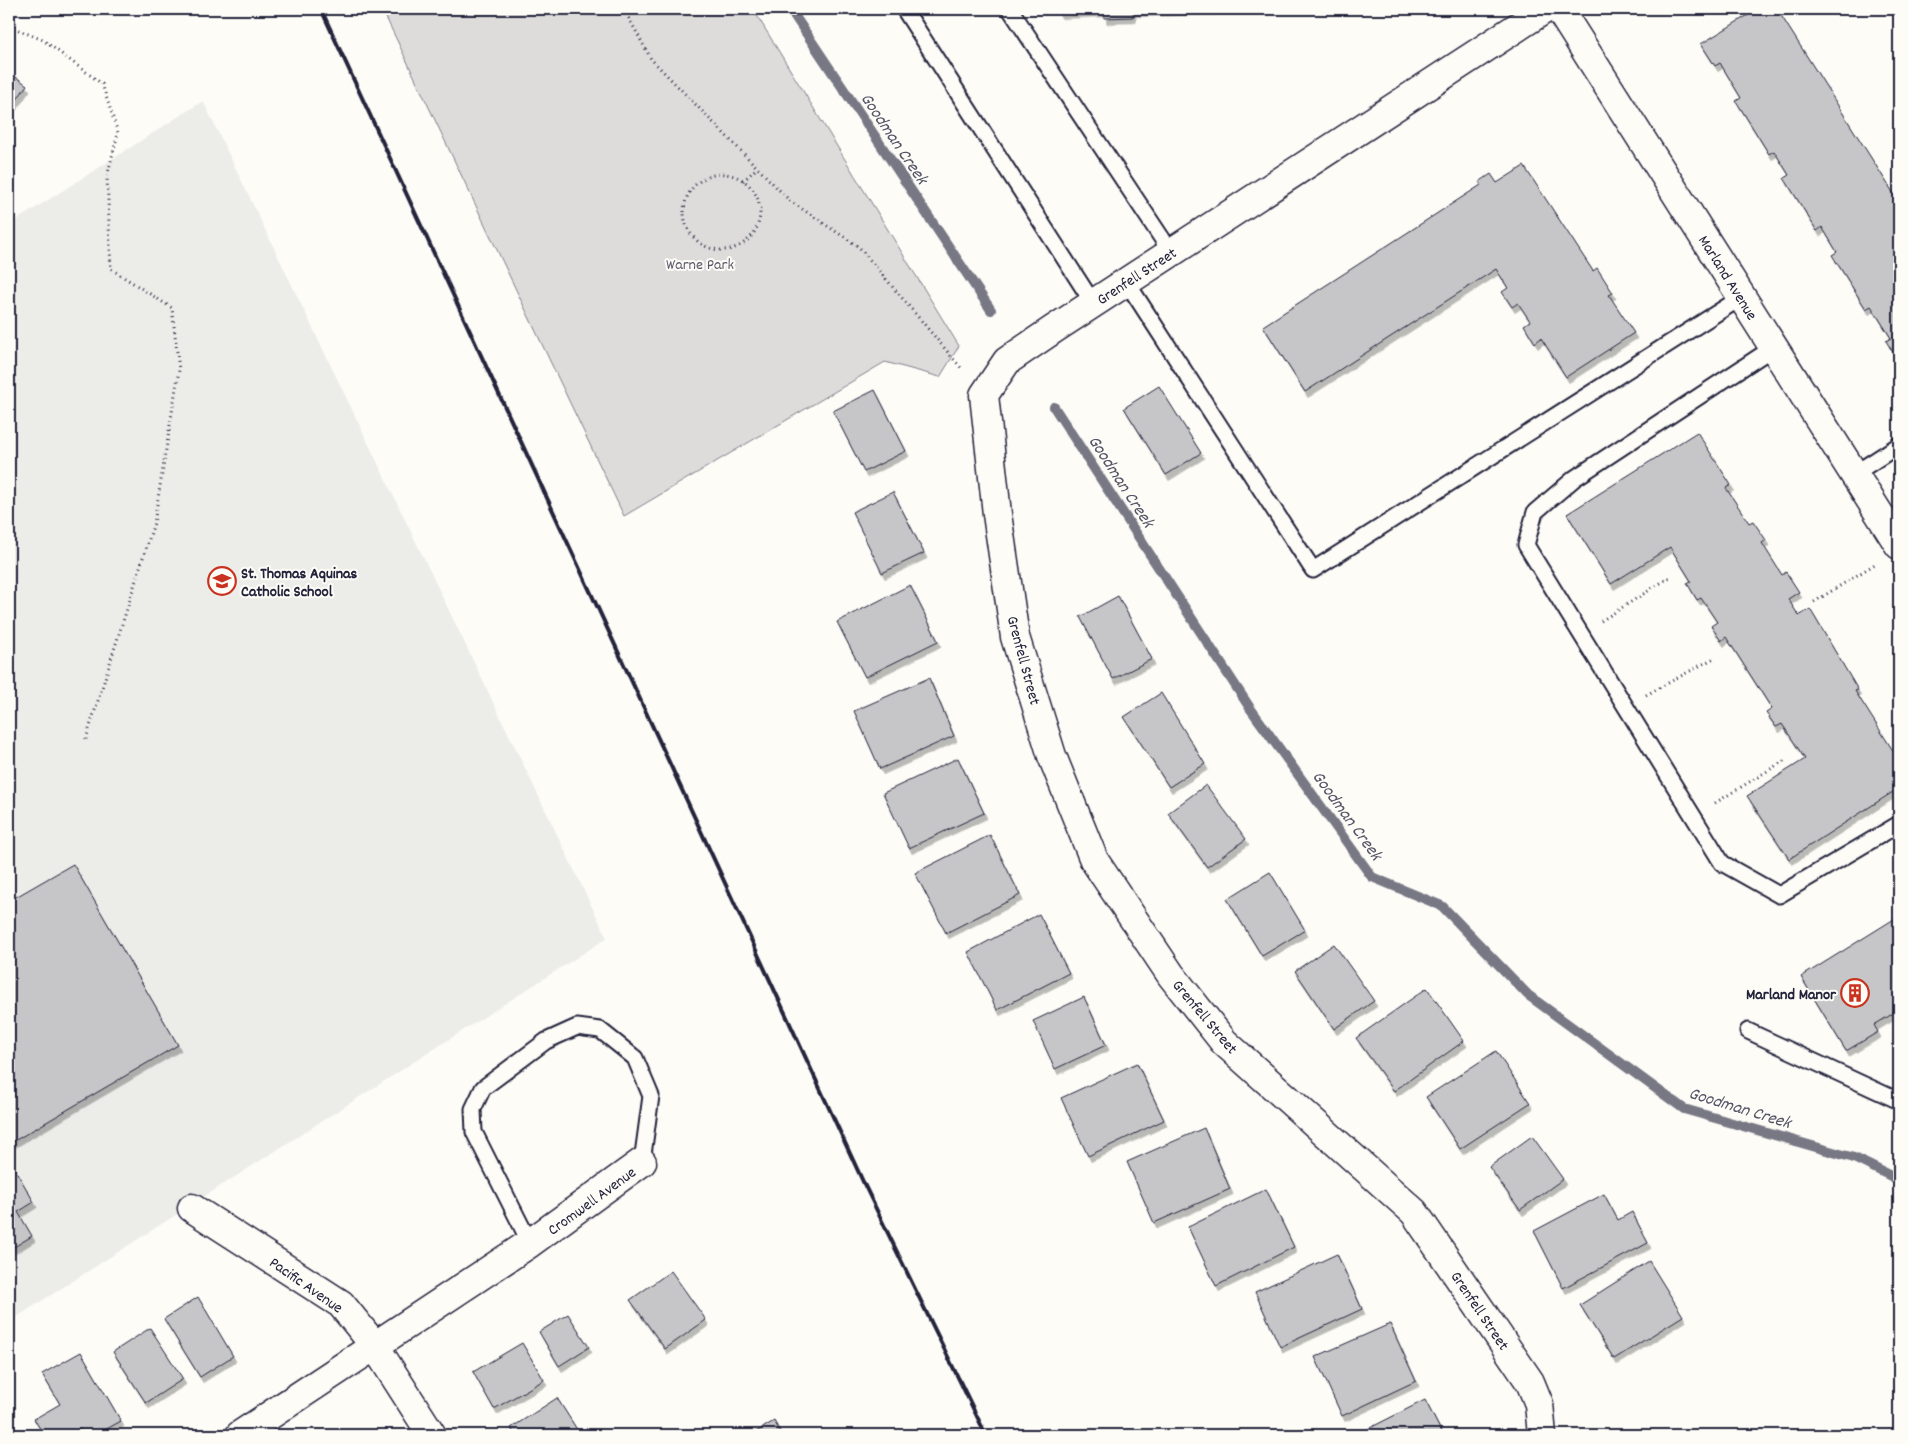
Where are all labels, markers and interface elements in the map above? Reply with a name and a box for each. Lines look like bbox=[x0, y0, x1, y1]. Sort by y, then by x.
water label: Goodman Creek bbox=[853, 89, 934, 191]
street label: Marland Avenue bbox=[1692, 231, 1762, 325]
street label: Grenfell Street bbox=[1093, 243, 1182, 312]
park label: Warne Park bbox=[666, 254, 734, 277]
water label: Goodman Creek bbox=[1081, 431, 1160, 535]
place label: St. Thomas Aquinas Catholic School bbox=[241, 563, 358, 604]
school or university icon: St. Thomas Aquinas Catholic School bbox=[207, 566, 237, 596]
street label: Grenfell Street bbox=[1000, 614, 1046, 708]
water label: Goodman Creek bbox=[1305, 766, 1388, 868]
street label: Grenfell Street bbox=[1166, 975, 1242, 1060]
building icon: Marland Manor bbox=[1840, 978, 1870, 1008]
place label: Marland Manor bbox=[1746, 984, 1837, 1007]
water label: Goodman Creek bbox=[1685, 1082, 1795, 1137]
street label: Cromwell Avenue bbox=[543, 1162, 641, 1242]
street label: Pacific Avenue bbox=[264, 1252, 347, 1320]
street label: Grenfell Street bbox=[1444, 1267, 1514, 1356]

